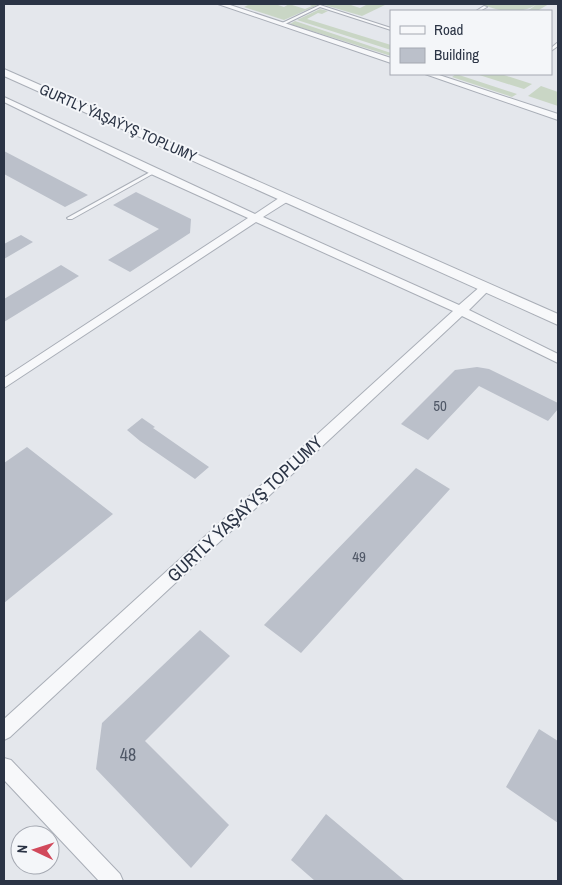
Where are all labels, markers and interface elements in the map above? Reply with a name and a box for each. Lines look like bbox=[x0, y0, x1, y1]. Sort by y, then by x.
legend bbox=[390, 10, 552, 75]
text: Road bbox=[434, 19, 463, 40]
text: Building bbox=[434, 44, 479, 65]
street label: GURTLY ÝAŞAÝYŞ TOPLUMY bbox=[36, 78, 201, 167]
house number: 50 bbox=[433, 395, 447, 416]
street label: GURTLY ÝAŞAÝYŞ TOPLUMY bbox=[162, 430, 328, 587]
house number: 49 bbox=[352, 546, 366, 567]
house number: 48 bbox=[120, 742, 136, 767]
north arrow bbox=[10, 825, 60, 875]
text: N bbox=[13, 844, 31, 854]

